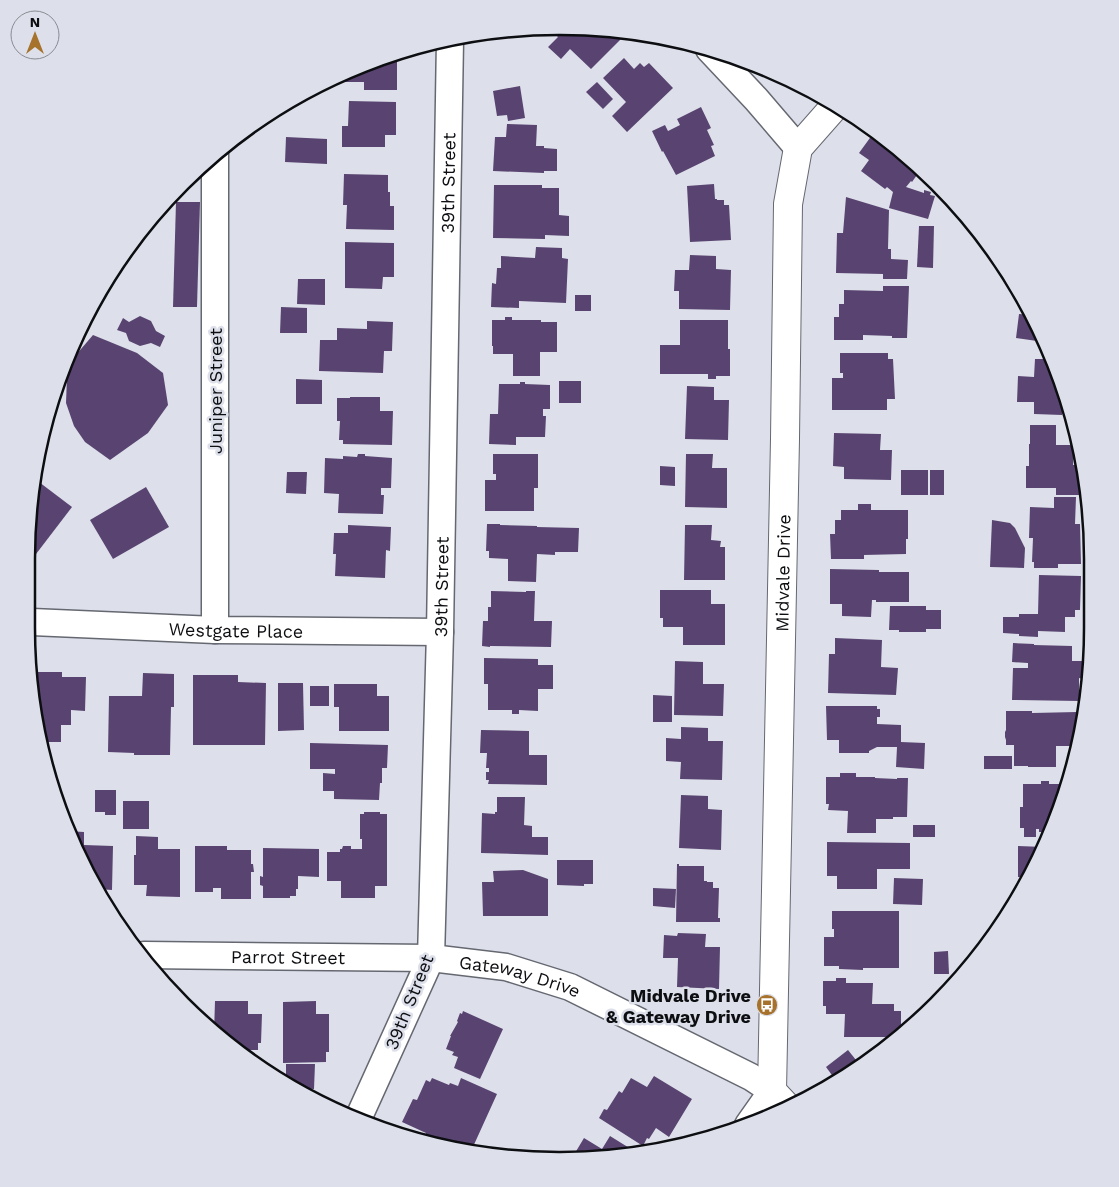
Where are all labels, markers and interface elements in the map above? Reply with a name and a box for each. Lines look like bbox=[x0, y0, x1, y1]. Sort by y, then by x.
north arrow bbox=[10, 10, 60, 60]
text: N bbox=[30, 14, 40, 30]
street label: 39th Street bbox=[436, 132, 459, 233]
street label: Juniper Street bbox=[205, 328, 226, 454]
street label: Midvale Drive bbox=[771, 514, 794, 632]
street label: 39th Street bbox=[429, 536, 452, 637]
street label: Westgate Place bbox=[168, 617, 303, 641]
street label: Parrot Street bbox=[231, 945, 346, 968]
street label: 39th Street bbox=[380, 951, 438, 1053]
street label: Gateway Drive bbox=[458, 951, 584, 1001]
place label: Midvale Drive & Gateway Drive bbox=[606, 985, 751, 1027]
bus stop icon: Midvale Drive & Gateway Drive bbox=[755, 993, 779, 1017]

